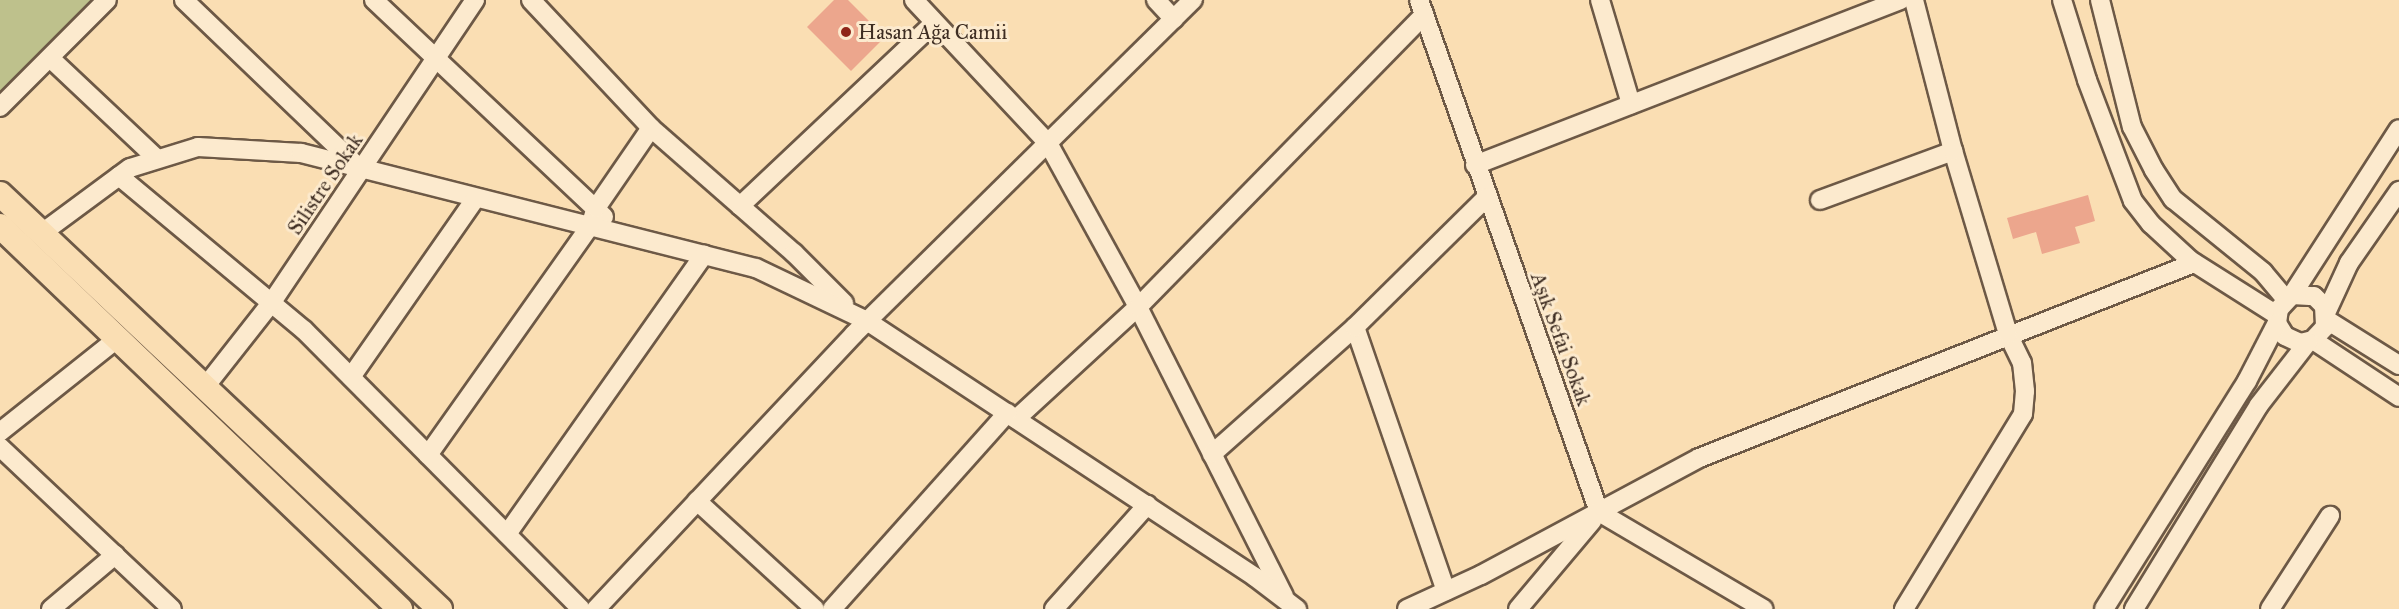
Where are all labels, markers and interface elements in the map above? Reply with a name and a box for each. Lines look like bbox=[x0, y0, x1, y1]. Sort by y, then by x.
place label: Hasan Ağa Camii bbox=[858, 19, 1007, 45]
marker: Hasan Ağa Camii bbox=[839, 25, 853, 39]
street label: Silistre Sokak bbox=[282, 129, 368, 239]
street label: Aşık Sefai Sokak bbox=[1525, 269, 1597, 409]

